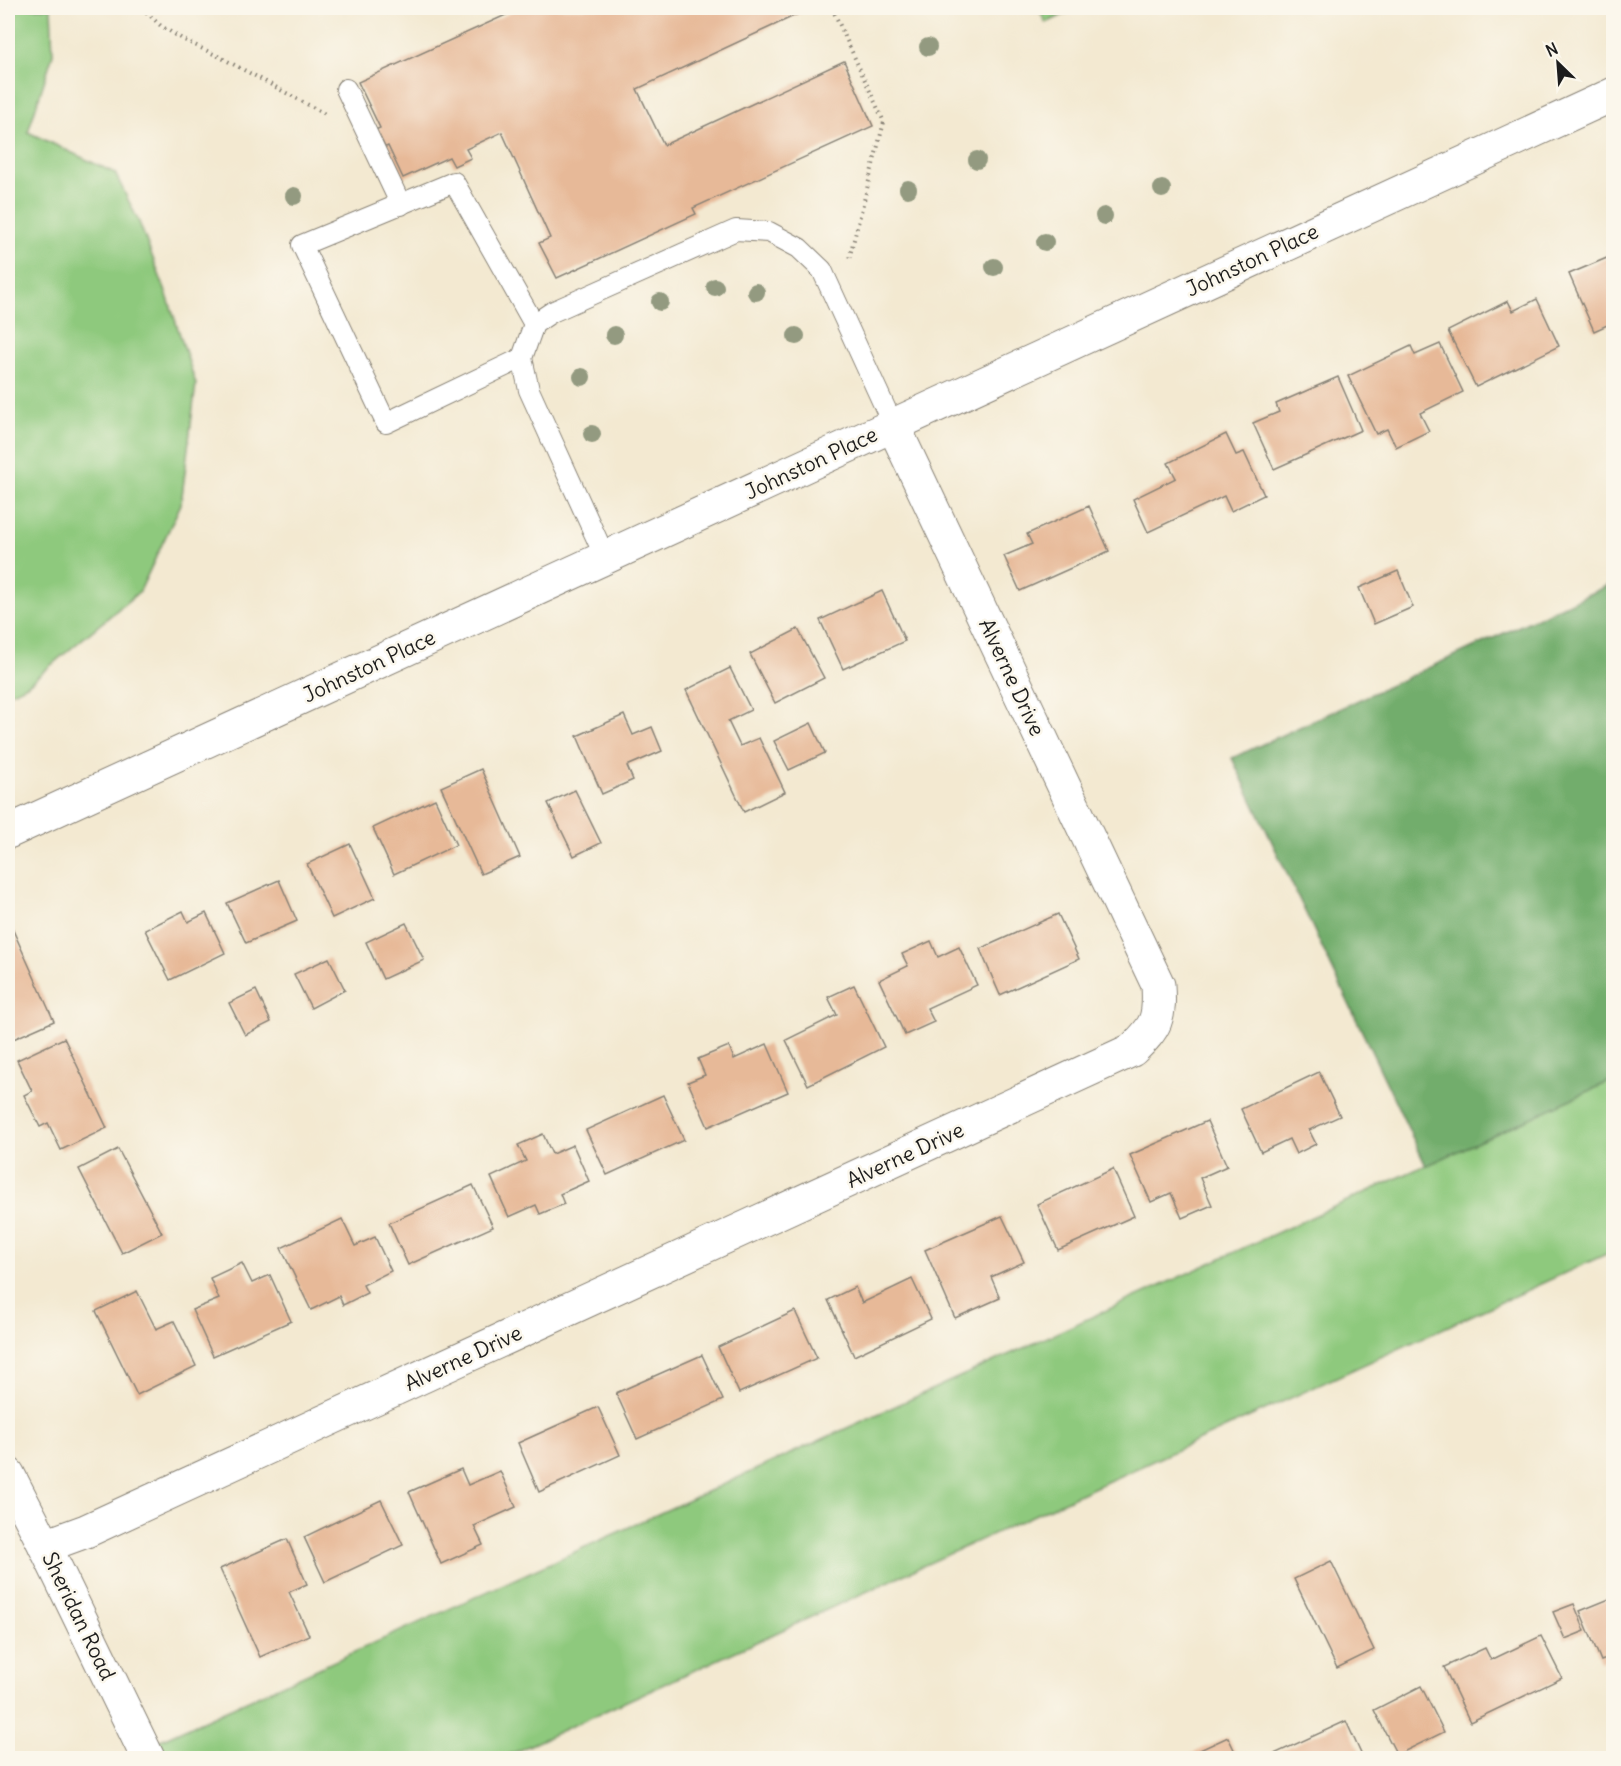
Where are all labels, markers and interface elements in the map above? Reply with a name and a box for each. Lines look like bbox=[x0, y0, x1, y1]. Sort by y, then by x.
north arrow bbox=[1528, 33, 1588, 93]
text: N bbox=[1542, 38, 1561, 61]
street label: Johnston Place bbox=[1181, 218, 1323, 302]
street label: Johnston Place bbox=[740, 421, 882, 505]
street label: Alverne Drive bbox=[973, 614, 1051, 740]
street label: Johnston Place bbox=[298, 624, 440, 708]
street label: Alverne Drive bbox=[842, 1116, 968, 1194]
street label: Alverne Drive bbox=[400, 1319, 526, 1397]
street label: Sheridan Road bbox=[36, 1548, 122, 1684]

